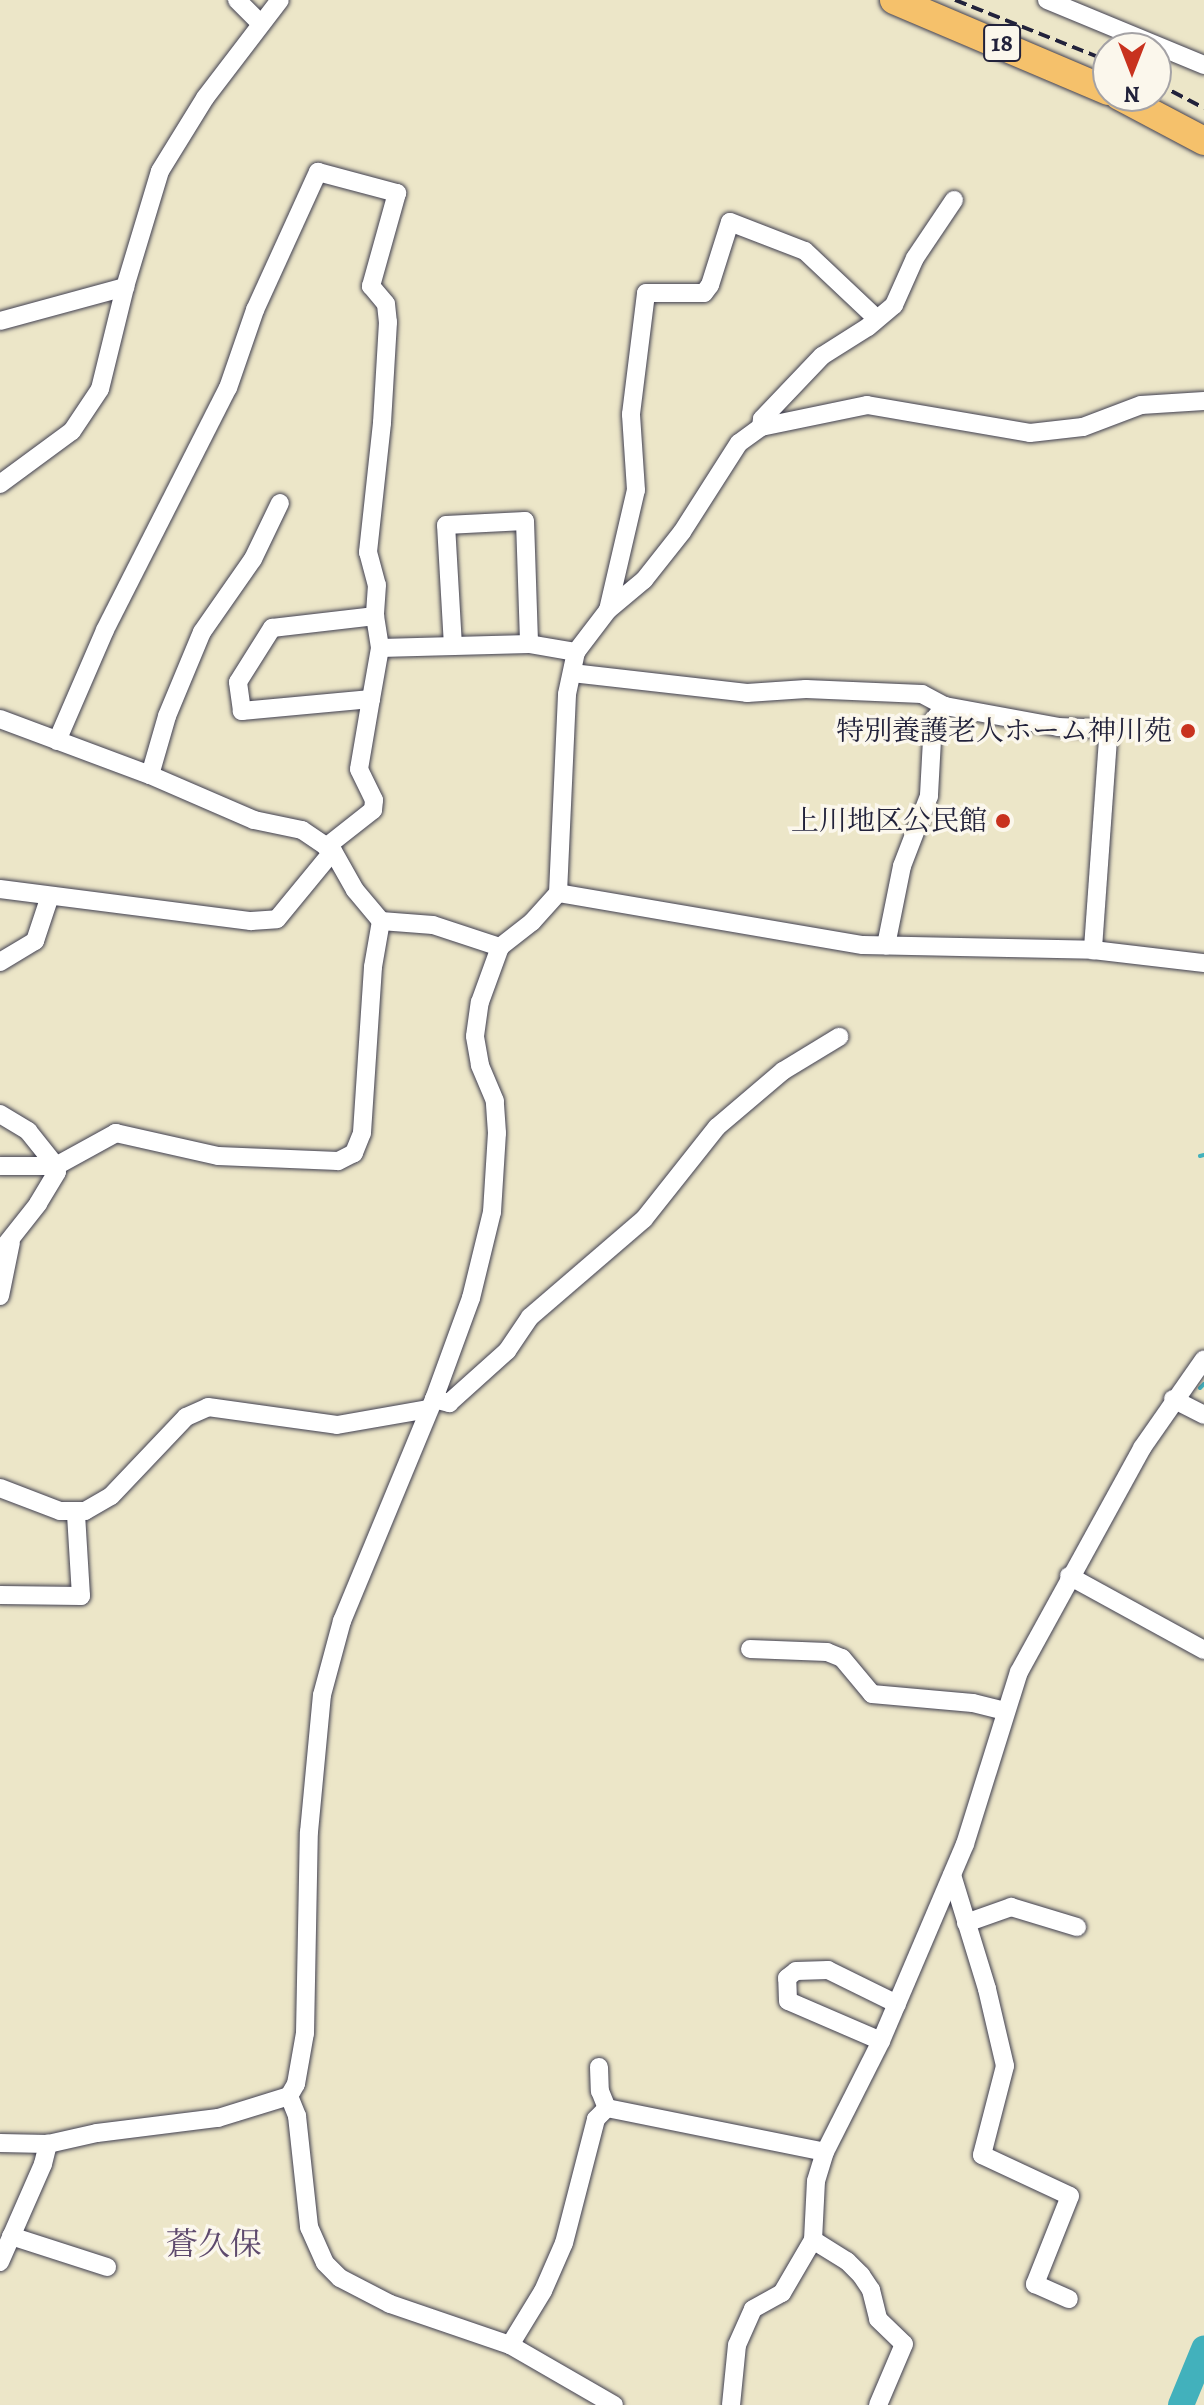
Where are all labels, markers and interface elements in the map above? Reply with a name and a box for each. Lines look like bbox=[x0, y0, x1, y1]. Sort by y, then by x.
road number: 18 bbox=[982, 21, 1022, 65]
north arrow bbox=[1092, 32, 1172, 112]
text: N bbox=[1124, 79, 1140, 109]
place label: 特別養護老人ホーム神川苑 bbox=[836, 714, 1172, 748]
marker: 特別養護老人ホーム神川苑 bbox=[1179, 722, 1197, 740]
place label: 上川地区公民館 bbox=[791, 804, 987, 838]
marker: 上川地区公民館 bbox=[994, 812, 1012, 830]
district label: 蒼久保 bbox=[166, 2225, 262, 2263]

